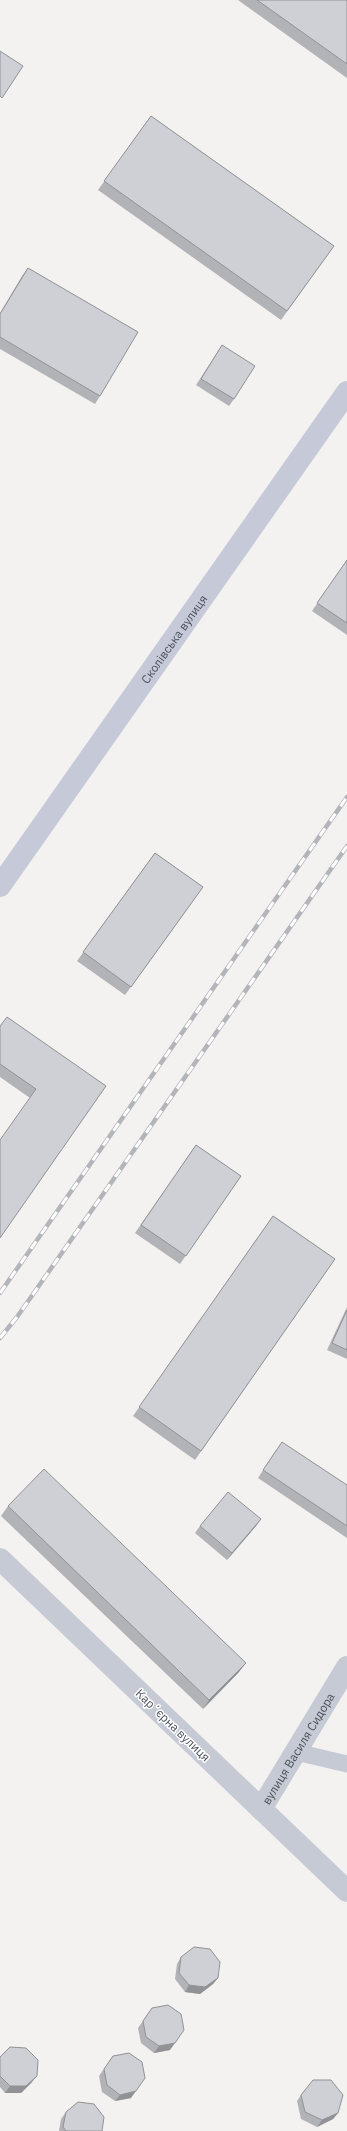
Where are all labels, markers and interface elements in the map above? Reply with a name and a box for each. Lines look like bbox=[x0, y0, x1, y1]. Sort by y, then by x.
street label: Сколівська вулиця bbox=[137, 592, 210, 686]
street label: Карʼєрна вулиця bbox=[133, 1686, 213, 1764]
street label: вулиця Василя Сидора bbox=[258, 1689, 338, 1807]

